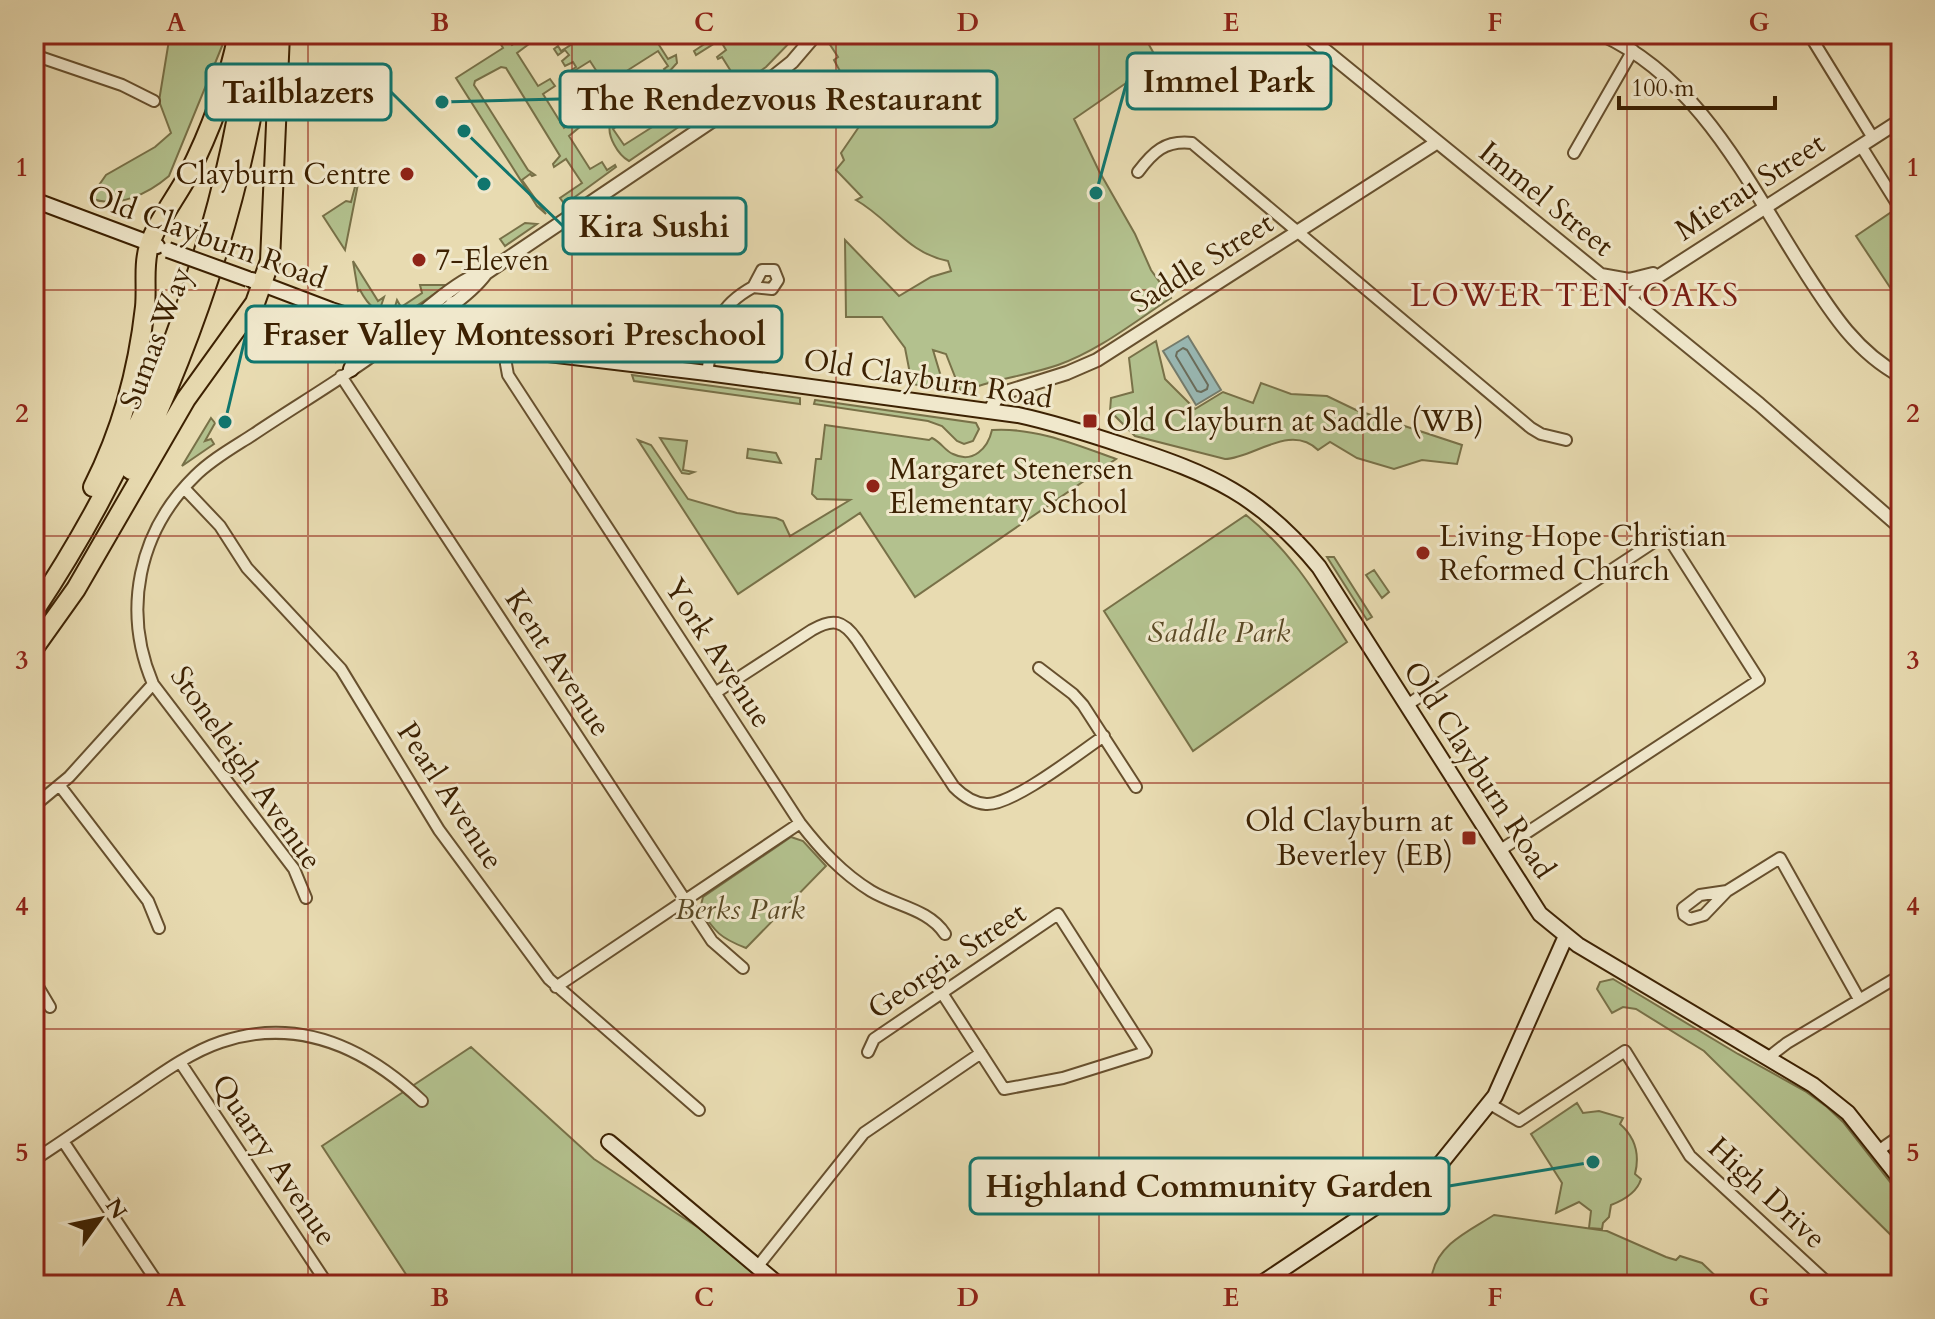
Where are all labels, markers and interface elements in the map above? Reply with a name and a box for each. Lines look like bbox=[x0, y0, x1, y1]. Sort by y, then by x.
text: A bbox=[166, 5, 186, 40]
text: B bbox=[431, 5, 449, 40]
text: C bbox=[694, 5, 714, 40]
text: D bbox=[957, 5, 979, 40]
text: E bbox=[1223, 5, 1239, 40]
text: F bbox=[1487, 5, 1503, 40]
text: G bbox=[1748, 5, 1770, 40]
callout: Immel Park bbox=[1127, 53, 1331, 109]
text: Immel Park bbox=[1143, 60, 1315, 104]
scale bar bbox=[1619, 60, 1775, 110]
callout: Tailblazers bbox=[206, 64, 391, 120]
text: Tailblazers bbox=[222, 71, 374, 115]
callout: The Rendezvous Restaurant bbox=[560, 71, 997, 127]
text: 100 m bbox=[1631, 72, 1695, 105]
text: The Rendezvous Restaurant bbox=[576, 78, 982, 122]
street label: Mierau Street bbox=[1667, 123, 1833, 251]
street label: Immel Street bbox=[1470, 132, 1622, 266]
text: 1 bbox=[15, 150, 29, 185]
text: 1 bbox=[1906, 150, 1920, 185]
place label: Clayburn Centre bbox=[175, 154, 391, 195]
marker: Clayburn Centre bbox=[398, 165, 416, 183]
street label: Old Clayburn Road bbox=[82, 175, 332, 299]
callout: Kira Sushi bbox=[563, 198, 746, 254]
street label: Saddle Street bbox=[1123, 203, 1282, 323]
text: Kira Sushi bbox=[578, 205, 730, 249]
place label: 7-Eleven bbox=[435, 240, 549, 281]
marker: 7-Eleven bbox=[410, 251, 428, 269]
street label: Sumas Way bbox=[110, 261, 202, 415]
district label: LOWER TEN OAKS bbox=[1410, 274, 1740, 318]
callout: Fraser Valley Montessori Preschool bbox=[246, 306, 782, 362]
text: Fraser Valley Montessori Preschool bbox=[262, 313, 766, 357]
street label: Old Clayburn Road bbox=[801, 339, 1055, 419]
text: 2 bbox=[15, 396, 29, 431]
text: 2 bbox=[1906, 396, 1920, 431]
place label: Old Clayburn at Saddle (WB) bbox=[1106, 401, 1484, 442]
marker: Old Clayburn at Saddle (WB) bbox=[1081, 412, 1099, 430]
place label: Margaret Stenersen Elementary School bbox=[889, 449, 1134, 524]
marker: Margaret Stenersen Elementary School bbox=[864, 477, 882, 495]
place label: Living Hope Christian Reformed Church bbox=[1439, 516, 1727, 591]
marker: Living Hope Christian Reformed Church bbox=[1414, 544, 1432, 562]
street label: York Avenue bbox=[654, 570, 782, 736]
street label: Kent Avenue bbox=[495, 581, 621, 745]
park label: Saddle Park bbox=[1148, 612, 1291, 653]
text: 3 bbox=[15, 643, 29, 678]
text: 3 bbox=[1906, 643, 1920, 678]
street label: Old Clayburn Road bbox=[1393, 653, 1565, 887]
street label: Stoneleigh Avenue bbox=[160, 658, 332, 878]
street label: Pearl Avenue bbox=[387, 714, 513, 878]
place label: Old Clayburn at Beverley (EB) bbox=[1245, 801, 1454, 876]
marker: Old Clayburn at Beverley (EB) bbox=[1460, 829, 1478, 847]
text: 4 bbox=[15, 889, 29, 924]
park label: Berks Park bbox=[675, 889, 805, 930]
text: 4 bbox=[1906, 889, 1920, 924]
street label: Georgia Street bbox=[860, 893, 1035, 1029]
street label: Quarry Avenue bbox=[202, 1066, 346, 1254]
street label: High Drive bbox=[1699, 1128, 1835, 1258]
text: 5 bbox=[15, 1135, 29, 1170]
text: 5 bbox=[1906, 1135, 1920, 1170]
callout: Highland Community Garden bbox=[970, 1158, 1449, 1214]
text: Highland Community Garden bbox=[986, 1165, 1433, 1209]
north arrow bbox=[60, 1179, 140, 1259]
text: N bbox=[98, 1192, 134, 1225]
text: A bbox=[166, 1280, 186, 1315]
text: B bbox=[431, 1280, 449, 1315]
text: C bbox=[694, 1280, 714, 1315]
text: D bbox=[957, 1280, 979, 1315]
text: E bbox=[1223, 1280, 1239, 1315]
text: F bbox=[1487, 1280, 1503, 1315]
text: G bbox=[1748, 1280, 1770, 1315]

